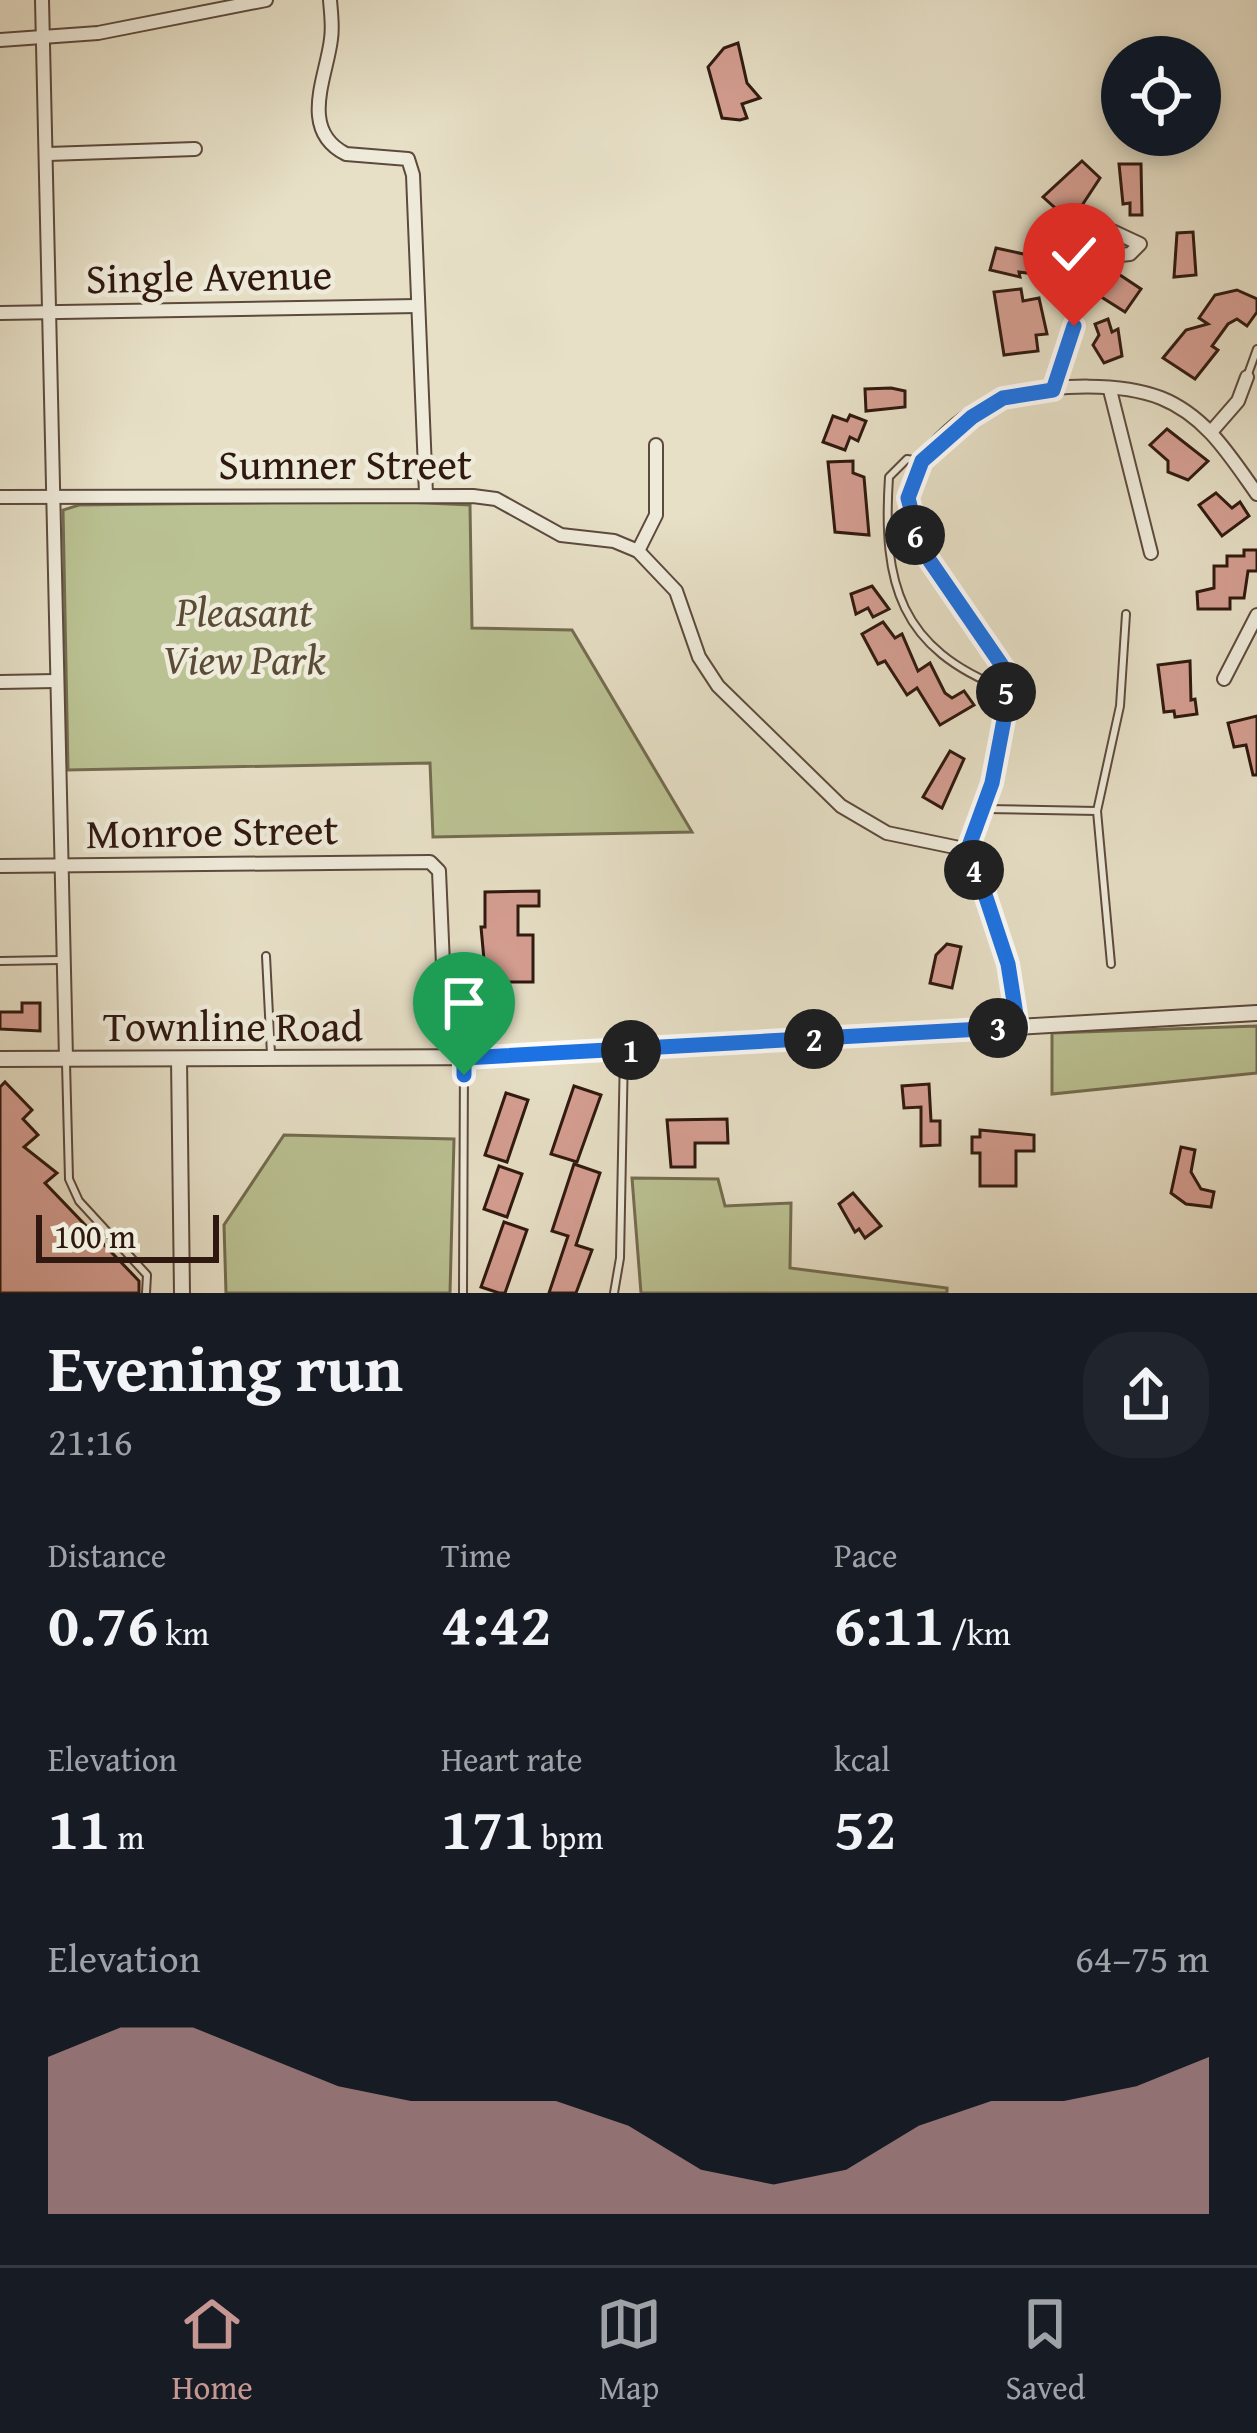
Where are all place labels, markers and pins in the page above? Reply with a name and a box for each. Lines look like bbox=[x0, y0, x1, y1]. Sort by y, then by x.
pin bbox=[1023, 203, 1125, 326]
pin: 6 bbox=[885, 505, 945, 565]
pin: 5 bbox=[976, 662, 1036, 722]
pin: 4 bbox=[944, 840, 1004, 900]
pin bbox=[413, 952, 515, 1075]
pin: 3 bbox=[968, 998, 1028, 1058]
pin: 2 bbox=[784, 1009, 844, 1069]
pin: 1 bbox=[601, 1020, 661, 1080]

